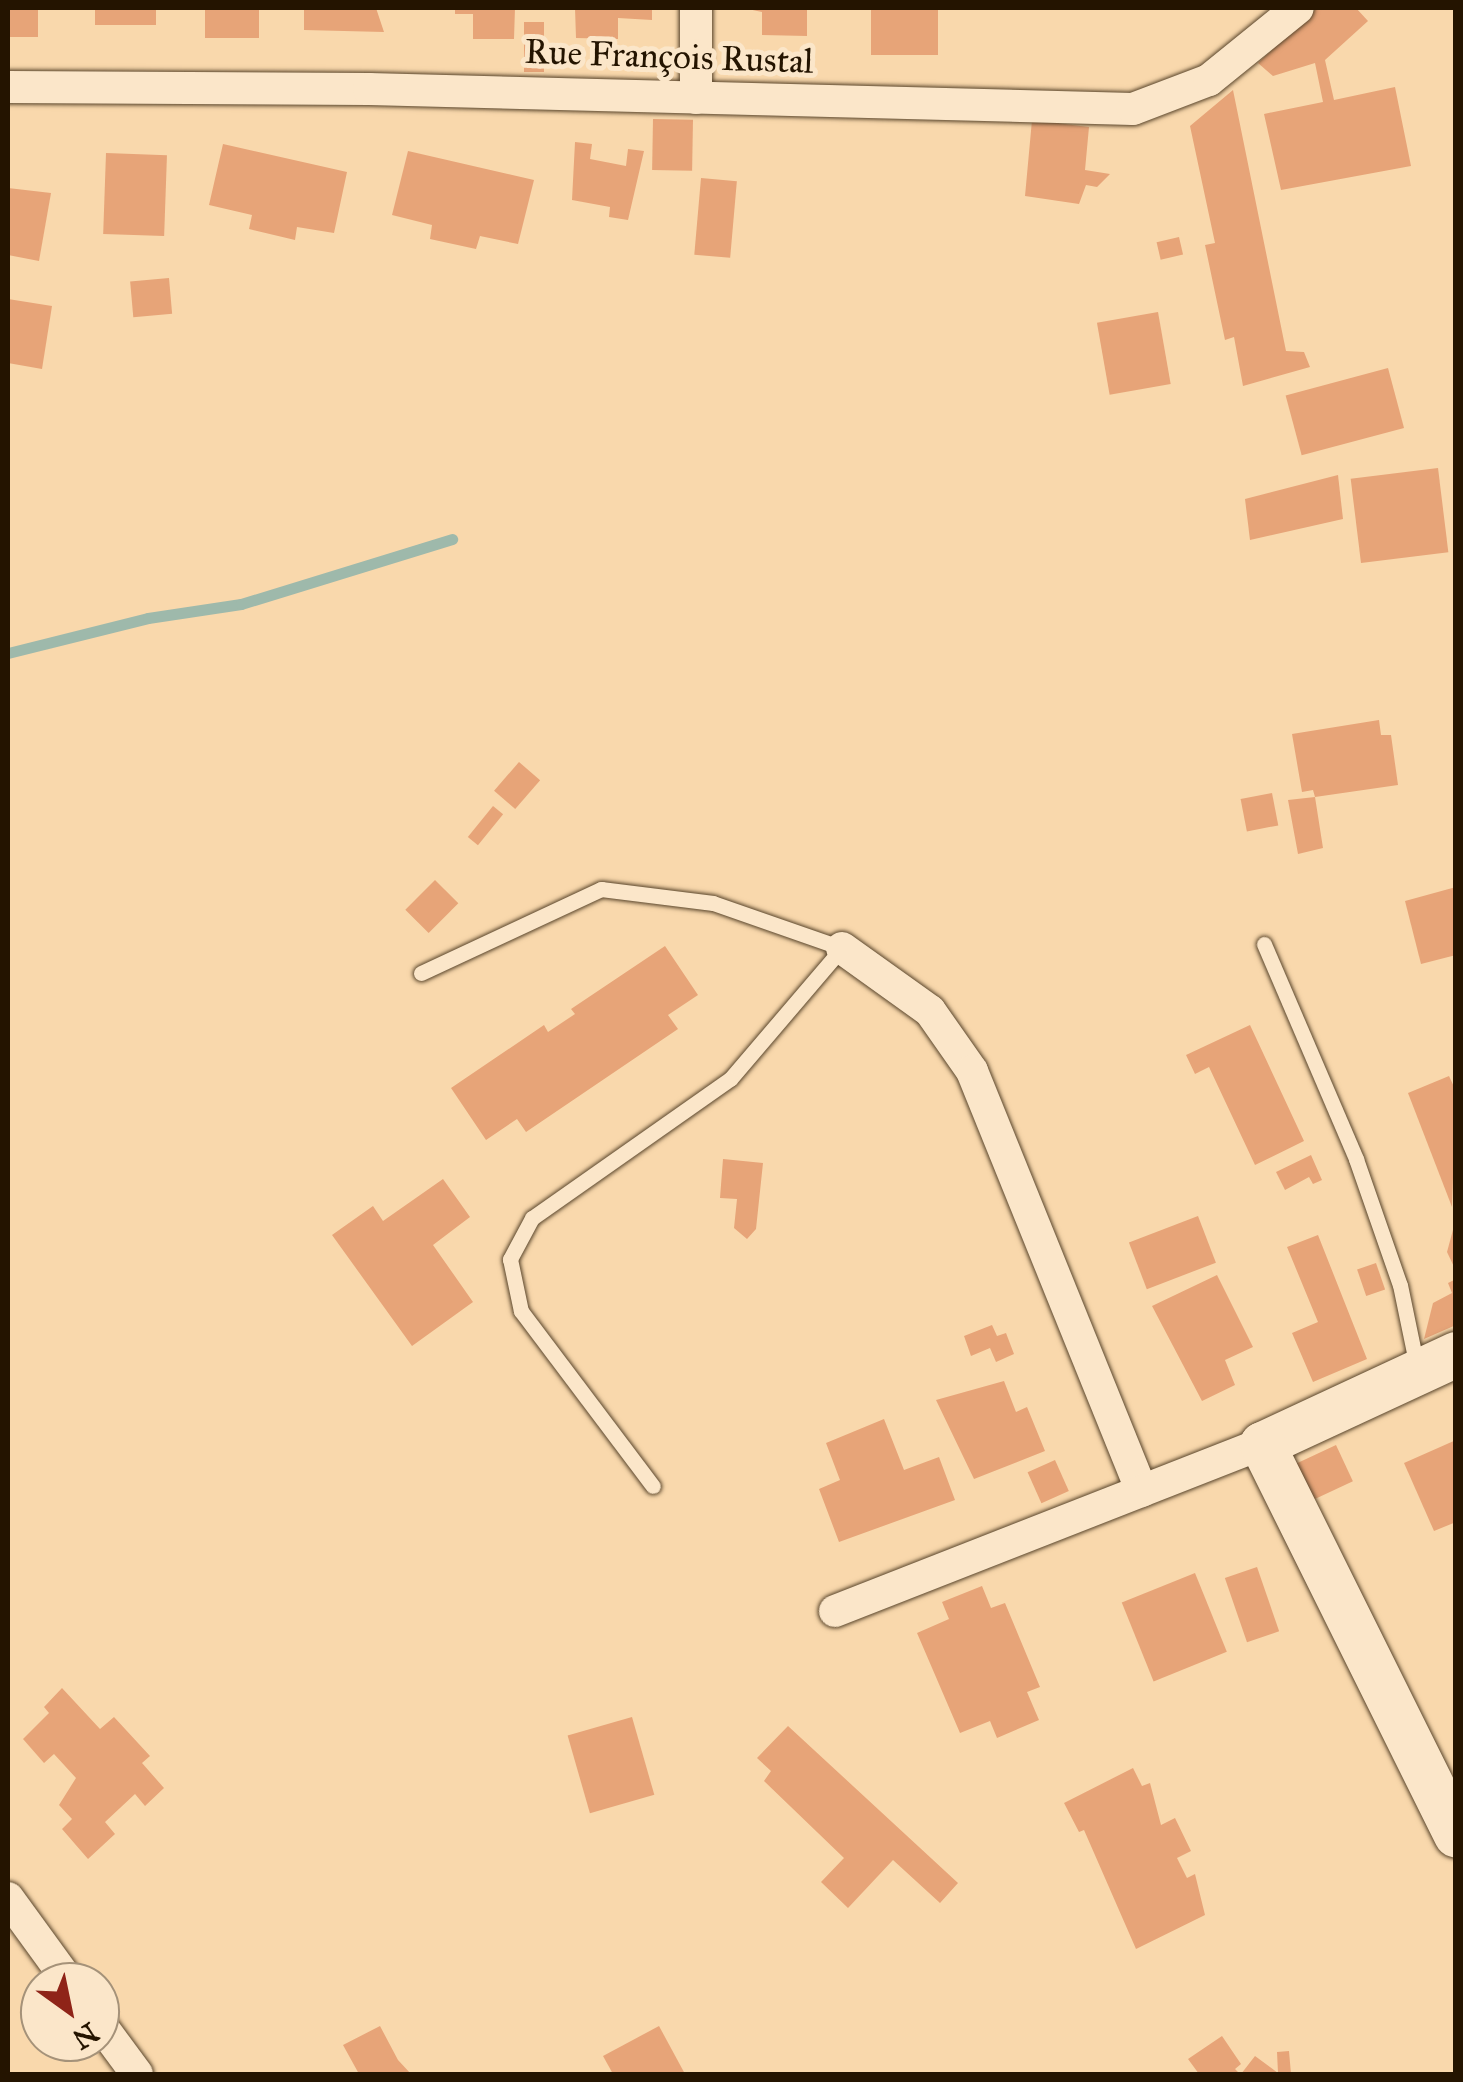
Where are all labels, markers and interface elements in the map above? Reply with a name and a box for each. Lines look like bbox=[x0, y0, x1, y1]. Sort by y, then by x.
street label: Rue François Rustal bbox=[524, 31, 814, 83]
north arrow bbox=[20, 1962, 120, 2062]
text: N bbox=[66, 2015, 105, 2057]

